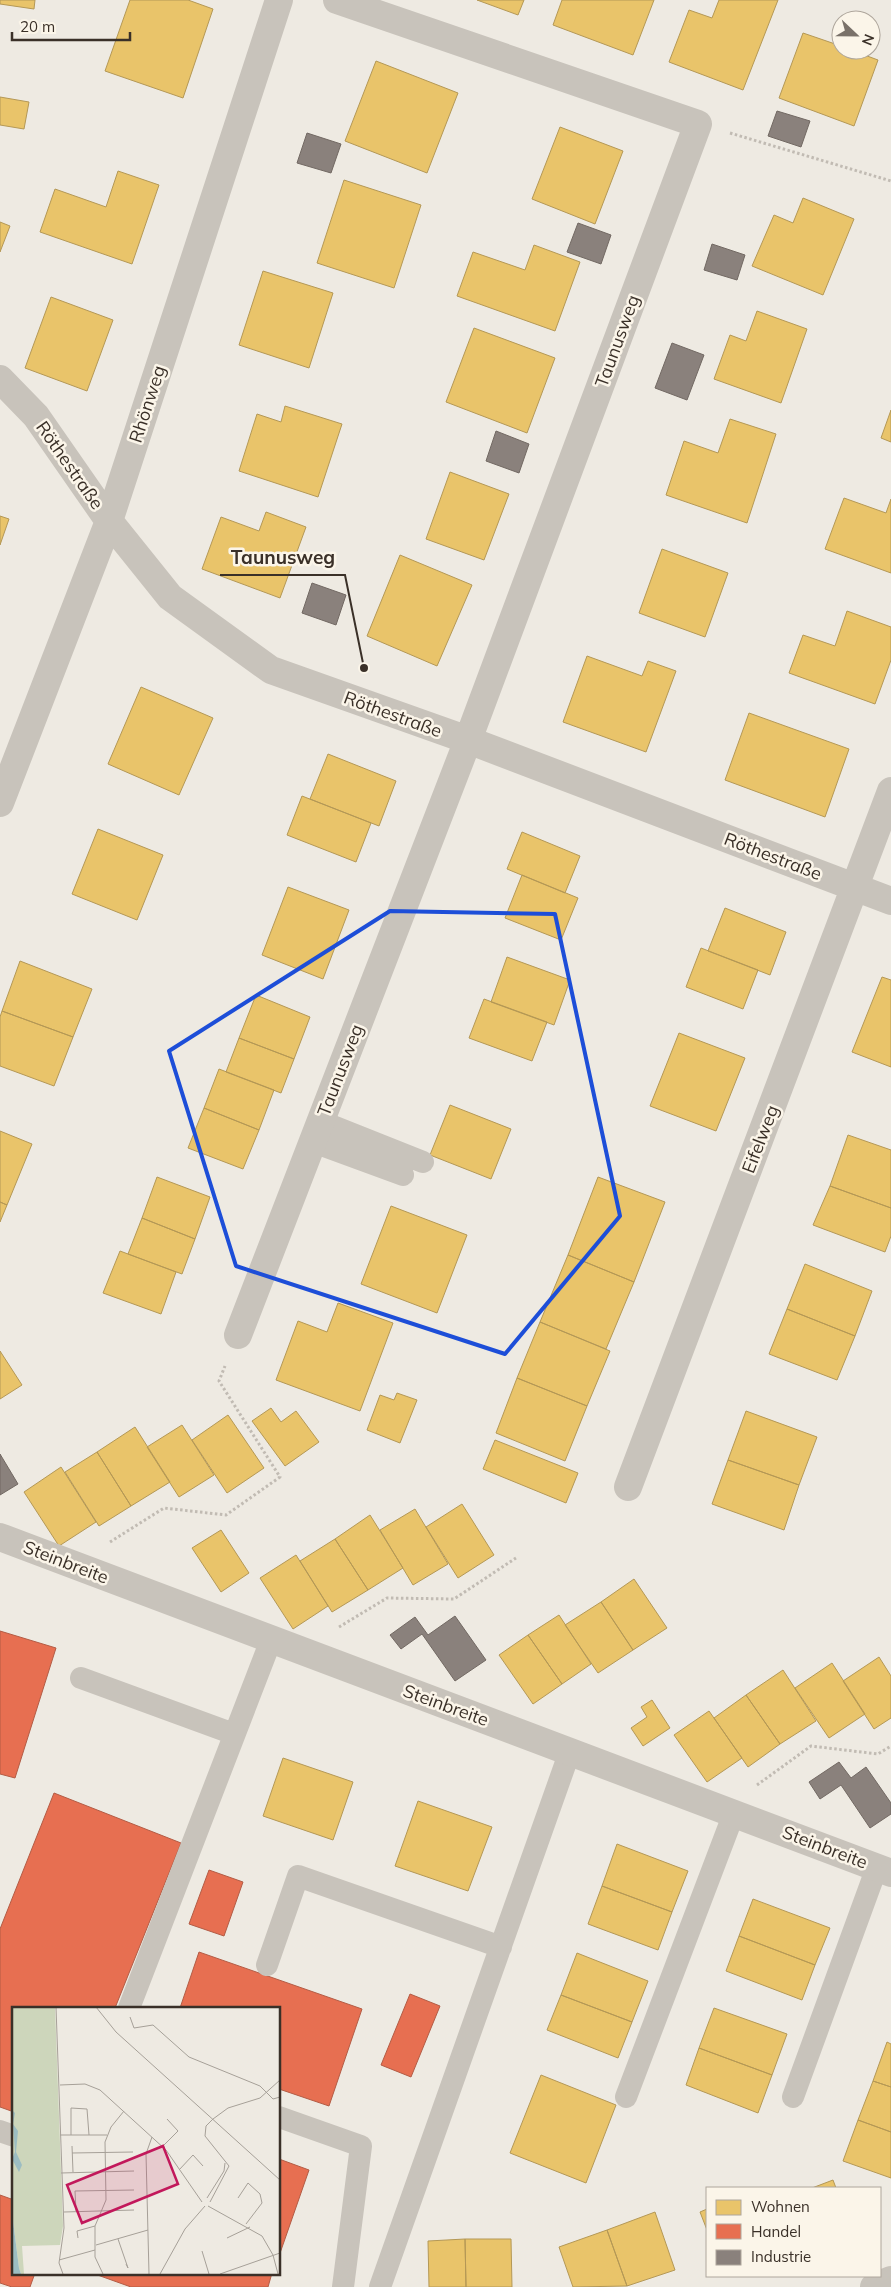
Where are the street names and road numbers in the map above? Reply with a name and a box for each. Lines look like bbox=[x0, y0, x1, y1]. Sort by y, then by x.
street label: Taunusweg bbox=[590, 292, 644, 390]
street label: Rhönweg bbox=[124, 362, 170, 446]
street label: Röthestraße bbox=[31, 416, 109, 514]
street label: Röthestraße bbox=[341, 686, 445, 742]
street label: Röthestraße bbox=[721, 827, 825, 885]
street label: Taunusweg bbox=[312, 1021, 368, 1119]
street label: Eifelweg bbox=[737, 1102, 783, 1176]
street label: Steinbreite bbox=[20, 1535, 112, 1589]
street label: Steinbreite bbox=[400, 1679, 492, 1731]
street label: Steinbreite bbox=[779, 1820, 871, 1874]

